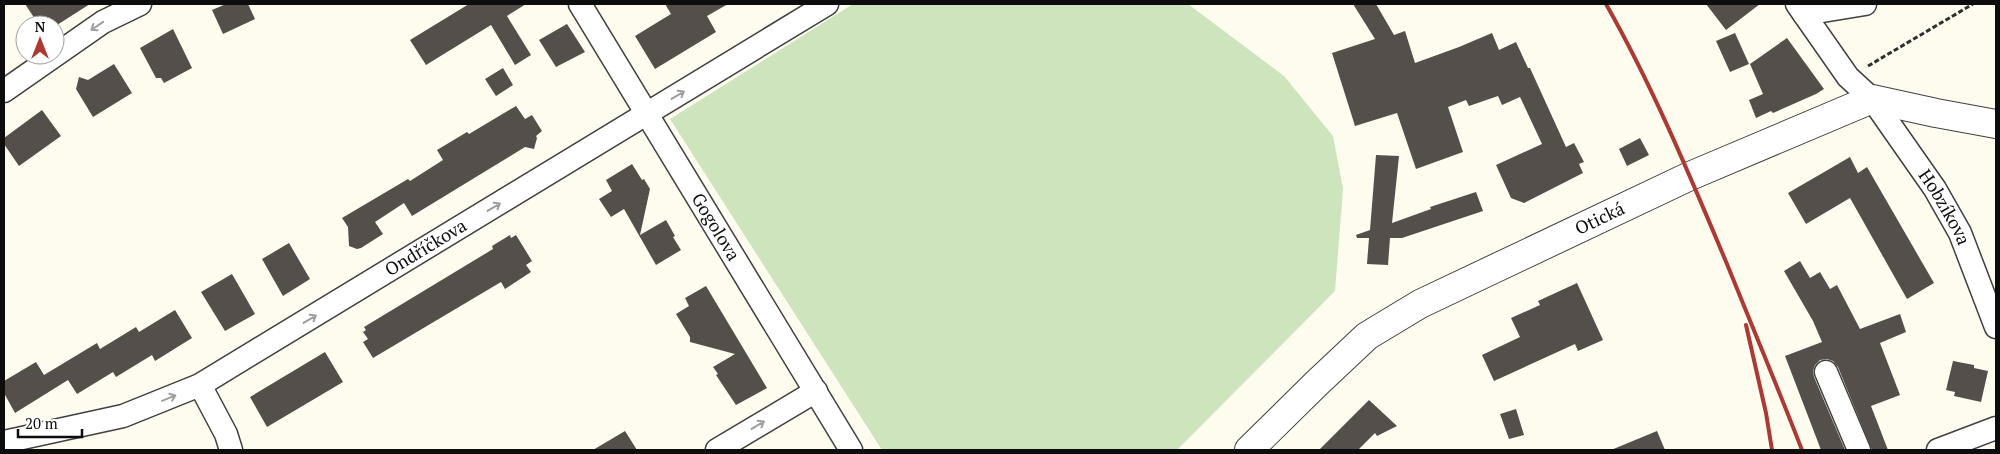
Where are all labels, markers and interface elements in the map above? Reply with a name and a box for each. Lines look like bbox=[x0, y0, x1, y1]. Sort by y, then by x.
north arrow bbox=[15, 15, 65, 65]
text: N bbox=[35, 17, 46, 36]
one-way arrow bbox=[90, 21, 104, 31]
one-way arrow bbox=[670, 90, 684, 100]
street label: Hobzíkova bbox=[1914, 164, 1976, 248]
street label: Gogolova bbox=[687, 188, 746, 265]
street label: Otická bbox=[1571, 196, 1628, 240]
one-way arrow bbox=[486, 201, 500, 211]
street label: Ondříčkova bbox=[380, 213, 471, 281]
one-way arrow bbox=[303, 313, 317, 323]
one-way arrow bbox=[161, 393, 176, 402]
scale bar bbox=[18, 406, 81, 438]
text: 20 m bbox=[25, 413, 58, 433]
one-way arrow bbox=[751, 420, 765, 430]

